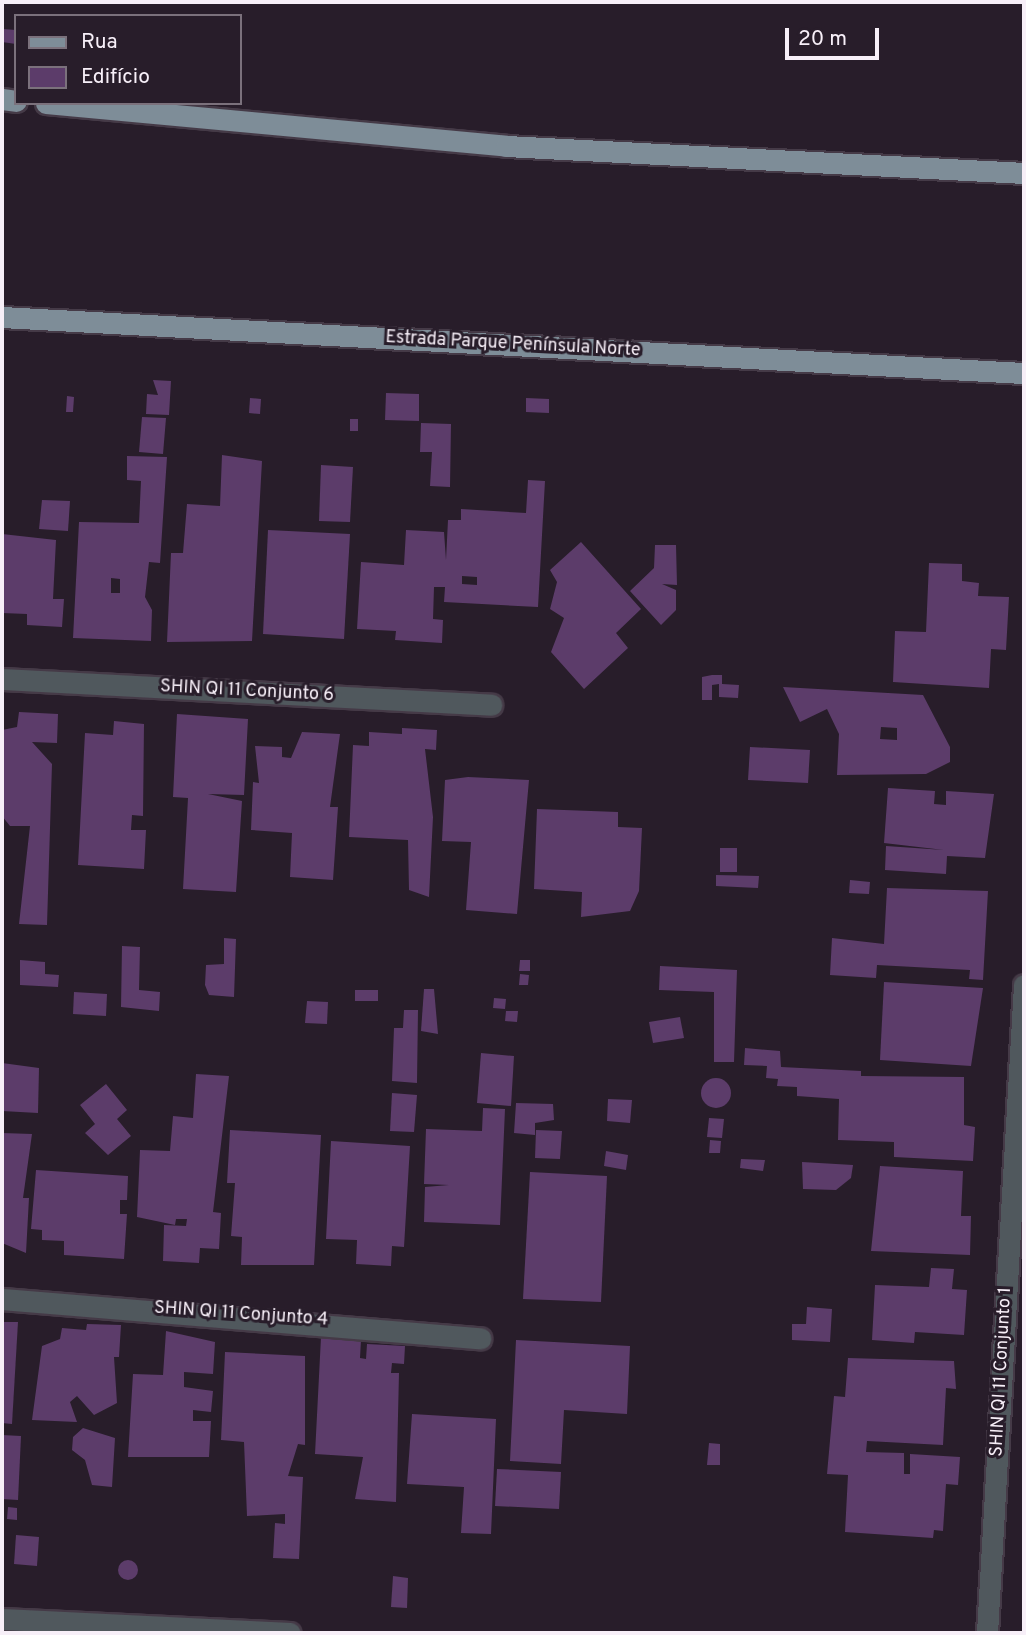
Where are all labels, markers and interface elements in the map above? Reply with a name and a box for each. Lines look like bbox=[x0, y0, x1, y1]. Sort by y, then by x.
legend bbox=[14, 14, 242, 105]
scale bar bbox=[788, 14, 883, 58]
text: 20 m bbox=[798, 26, 847, 53]
text: Rua bbox=[81, 29, 118, 56]
text: Edifício bbox=[81, 64, 150, 91]
street label: Estrada Parque Península Norte bbox=[385, 328, 641, 362]
street label: SHIN QI 11 Conjunto 6 bbox=[160, 677, 334, 707]
street label: SHIN QI 11 Conjunto 1 bbox=[987, 1287, 1017, 1457]
street label: SHIN QI 11 Conjunto 4 bbox=[153, 1298, 329, 1332]

